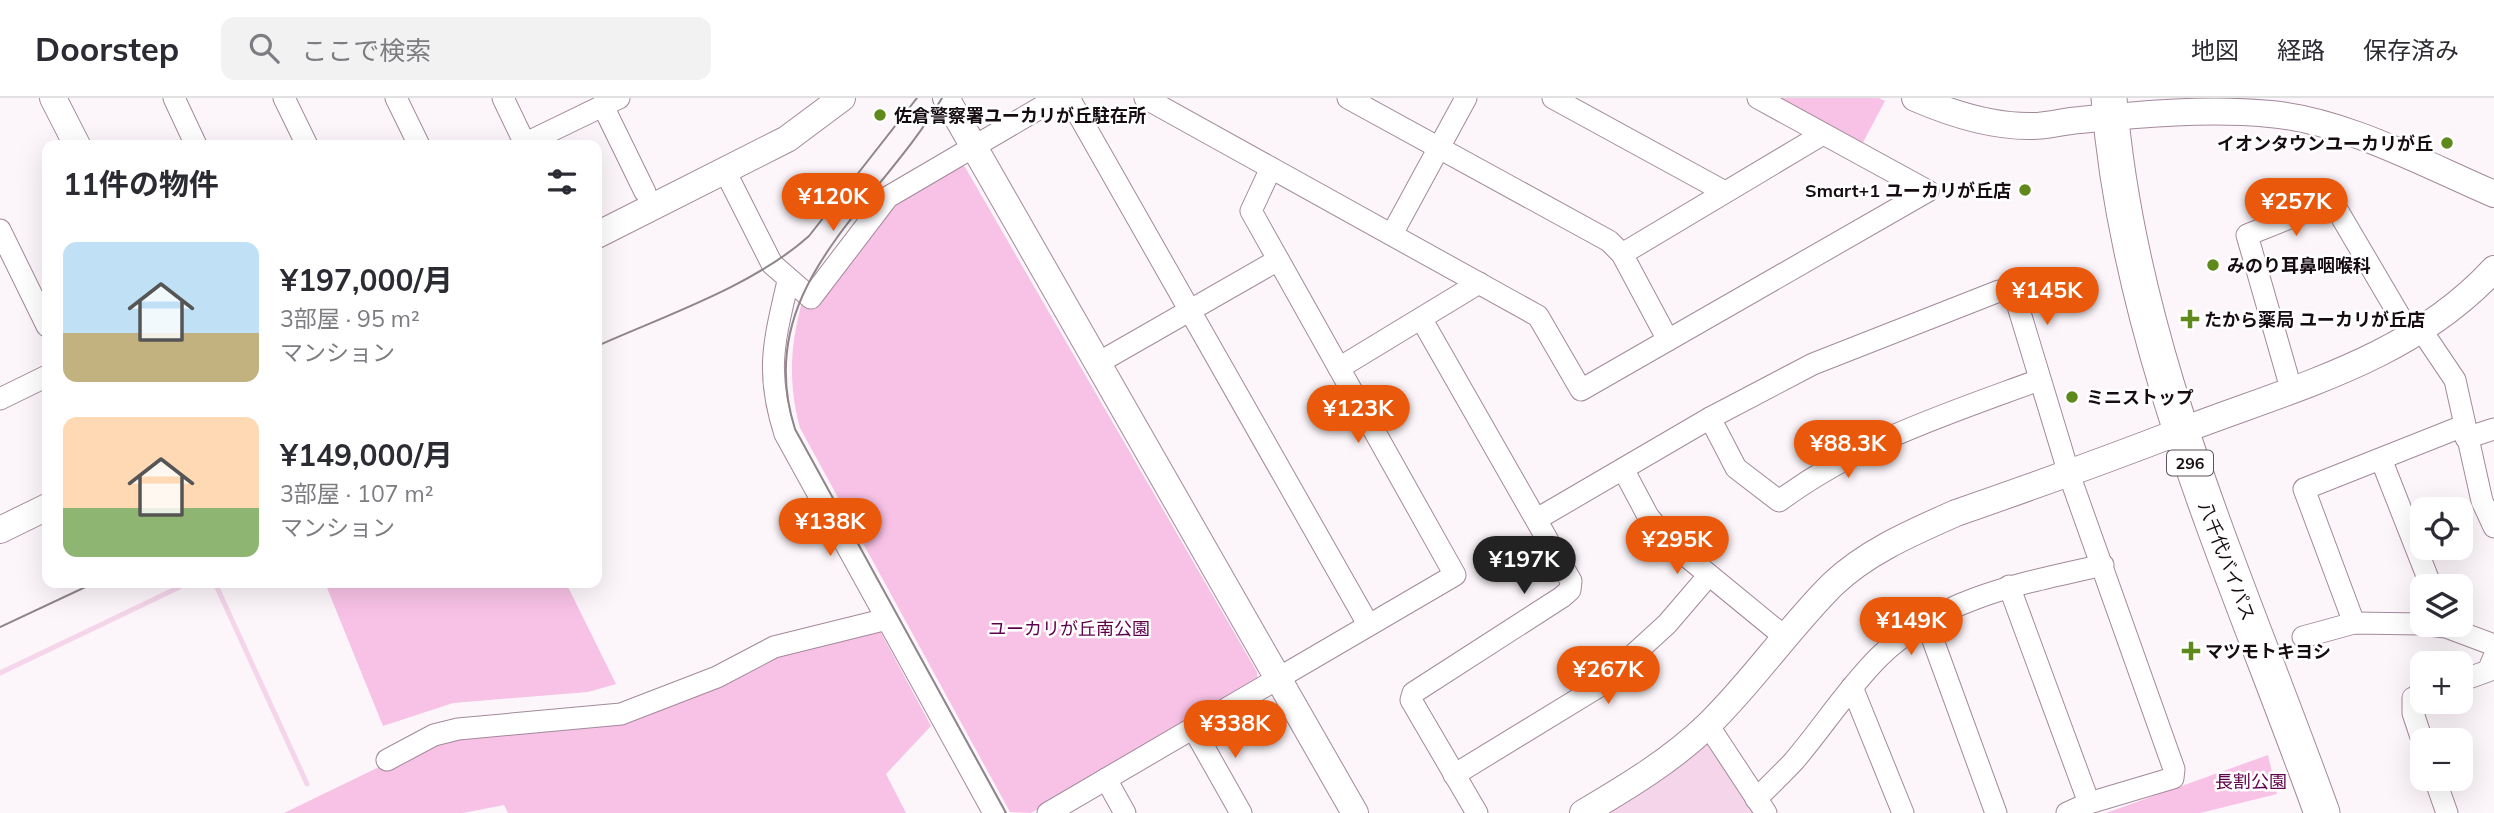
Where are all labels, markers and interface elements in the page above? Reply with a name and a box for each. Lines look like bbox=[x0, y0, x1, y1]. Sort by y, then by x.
search box bbox=[221, 17, 711, 80]
text: Doorstep bbox=[35, 28, 179, 69]
icon: search bbox=[245, 29, 283, 67]
text: ここで検索 bbox=[301, 34, 431, 67]
text: 地図 bbox=[2191, 35, 2239, 65]
text: 経路 bbox=[2277, 35, 2325, 65]
text: 保存済み bbox=[2363, 35, 2459, 65]
place label: 佐倉警察署ユーカリが丘駐在所 bbox=[894, 104, 1146, 127]
marker: 佐倉警察署ユーカリが丘駐在所 bbox=[872, 107, 888, 123]
place label: イオンタウンユーカリが丘 bbox=[2217, 132, 2433, 155]
marker: イオンタウンユーカリが丘 bbox=[2439, 135, 2455, 151]
icon: filters bbox=[543, 163, 581, 201]
text: 11件の物件 bbox=[63, 165, 219, 203]
pin: ¥120K bbox=[784, 174, 882, 233]
pin: ¥257K bbox=[2247, 178, 2345, 238]
place label: Smart+1 ユーカリが丘店 bbox=[1805, 179, 2011, 202]
text: ¥120K bbox=[798, 181, 868, 210]
marker: Smart+1 ユーカリが丘店 bbox=[2017, 182, 2033, 198]
text: ¥257K bbox=[2261, 186, 2331, 215]
place label: みのり耳鼻咽喉科 bbox=[2227, 254, 2371, 277]
marker: みのり耳鼻咽喉科 bbox=[2205, 257, 2221, 273]
text: ¥197,000/月 bbox=[280, 261, 453, 299]
pin: ¥145K bbox=[1998, 268, 2096, 327]
icon: home bbox=[119, 270, 203, 354]
text: ¥145K bbox=[2012, 275, 2082, 304]
text: 3部屋 · 95 m² bbox=[280, 304, 420, 333]
place label: たから薬局 ユーカリが丘店 bbox=[2204, 308, 2425, 331]
marker: たから薬局 ユーカリが丘店 bbox=[2182, 311, 2198, 327]
text: マンション bbox=[280, 338, 395, 367]
pin: ¥123K bbox=[1309, 386, 1407, 445]
place label: ミニストップ bbox=[2086, 386, 2194, 409]
marker: ミニストップ bbox=[2064, 389, 2080, 405]
text: ¥123K bbox=[1323, 393, 1393, 422]
pin: ¥88.3K bbox=[1791, 420, 1905, 480]
text: ¥88.3K bbox=[1810, 428, 1886, 457]
text: ¥149,000/月 bbox=[280, 436, 453, 474]
icon: home bbox=[119, 445, 203, 529]
road number: 296 bbox=[2167, 450, 2213, 476]
text: 3部屋 · 107 m² bbox=[280, 479, 433, 508]
map controls bbox=[2410, 497, 2473, 791]
button: locate bbox=[2410, 497, 2473, 560]
pin: ¥138K bbox=[781, 498, 879, 558]
street label: 八千代バイパス bbox=[2194, 498, 2260, 624]
text: ¥138K bbox=[795, 506, 865, 535]
text: マンション bbox=[280, 513, 395, 542]
pin: ¥295K bbox=[1628, 517, 1726, 576]
text: ¥295K bbox=[1642, 524, 1712, 553]
pin: ¥197K bbox=[1475, 536, 1573, 596]
text: ¥197K bbox=[1489, 544, 1559, 573]
button: layers bbox=[2410, 574, 2473, 637]
pin: ¥149K bbox=[1862, 598, 1960, 657]
text: ¥149K bbox=[1876, 605, 1946, 634]
park label: ユーカリが丘南公園 bbox=[988, 617, 1150, 640]
place label: マツモトキヨシ bbox=[2205, 640, 2331, 663]
marker: マツモトキヨシ bbox=[2183, 643, 2199, 659]
pin: ¥267K bbox=[1559, 646, 1657, 706]
button: + bbox=[2410, 651, 2473, 714]
text: ¥267K bbox=[1573, 654, 1643, 683]
pin: ¥338K bbox=[1186, 700, 1284, 760]
text: ¥338K bbox=[1200, 708, 1270, 737]
button: − bbox=[2410, 728, 2473, 791]
park label: 長割公園 bbox=[2215, 770, 2287, 793]

